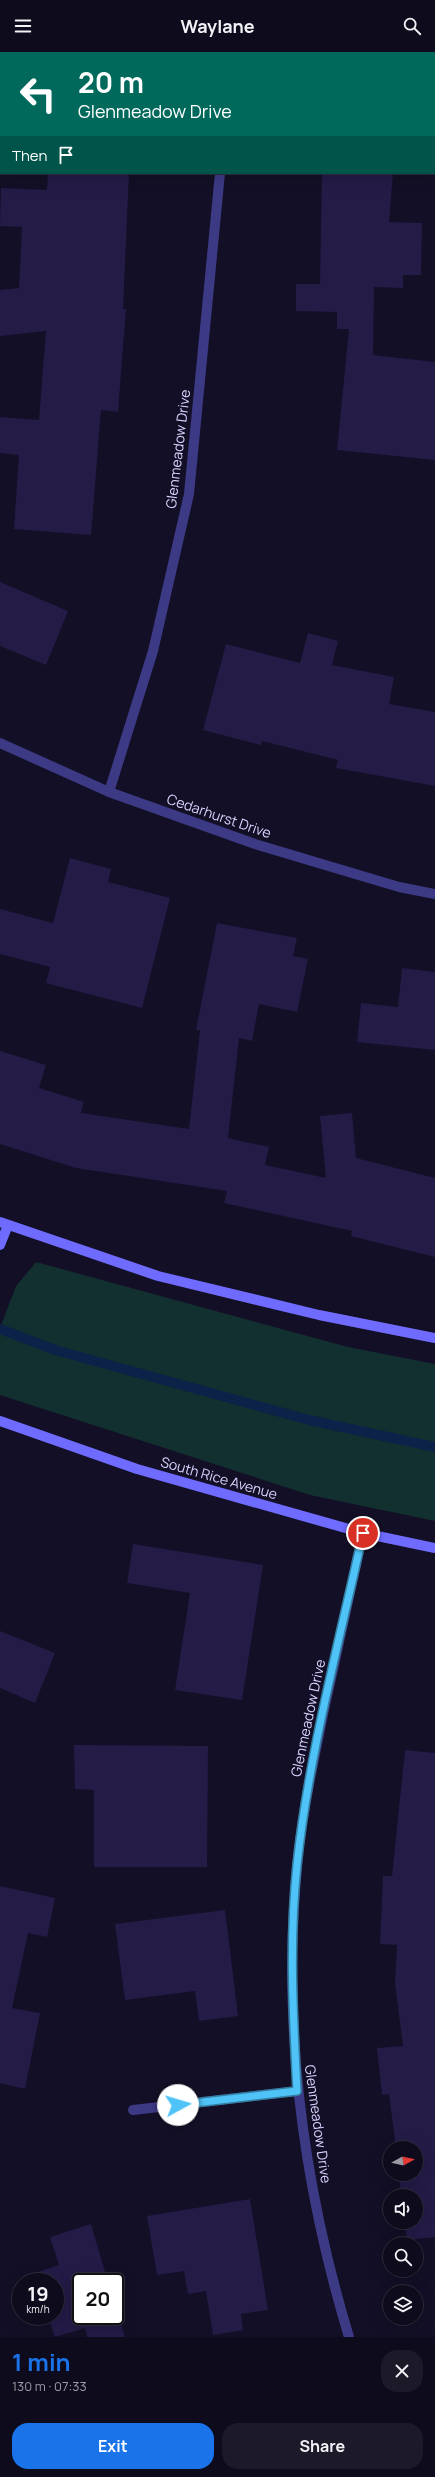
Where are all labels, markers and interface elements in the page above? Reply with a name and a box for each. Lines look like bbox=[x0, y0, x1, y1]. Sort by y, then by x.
text: Waylane bbox=[180, 14, 255, 38]
icon: menu bbox=[12, 15, 34, 37]
icon: search bbox=[401, 15, 423, 37]
text: 20 m bbox=[78, 63, 144, 101]
icon: left bbox=[12, 68, 64, 120]
text: Glenmeadow Drive bbox=[78, 99, 232, 123]
icon: arrive bbox=[55, 144, 77, 166]
text: Then bbox=[12, 145, 47, 166]
street label: Glenmeadow Drive bbox=[161, 388, 194, 509]
street label: Cedarhurst Drive bbox=[164, 789, 274, 842]
street label: South Rice Avenue bbox=[159, 1452, 280, 1503]
pin bbox=[346, 1516, 380, 1550]
icon: arrive bbox=[352, 1522, 374, 1544]
street label: Glenmeadow Drive bbox=[286, 1657, 329, 1778]
street label: Glenmeadow Drive bbox=[301, 2063, 336, 2184]
position arrow bbox=[157, 2084, 199, 2126]
north arrow bbox=[383, 2141, 423, 2181]
map controls bbox=[383, 2141, 423, 2325]
button: sound bbox=[383, 2189, 423, 2229]
button: search bbox=[383, 2237, 423, 2277]
speed limit sign: 20 bbox=[72, 2273, 124, 2325]
text: 19 bbox=[27, 2280, 49, 2307]
button: layers bbox=[383, 2285, 423, 2325]
text: km/h bbox=[26, 2302, 50, 2316]
text: 1 min bbox=[12, 2345, 71, 2378]
button: close bbox=[381, 2350, 423, 2392]
text: 130 m · 07:33 bbox=[12, 2377, 87, 2395]
button: Exit bbox=[12, 2423, 214, 2469]
button: Share bbox=[222, 2423, 423, 2469]

